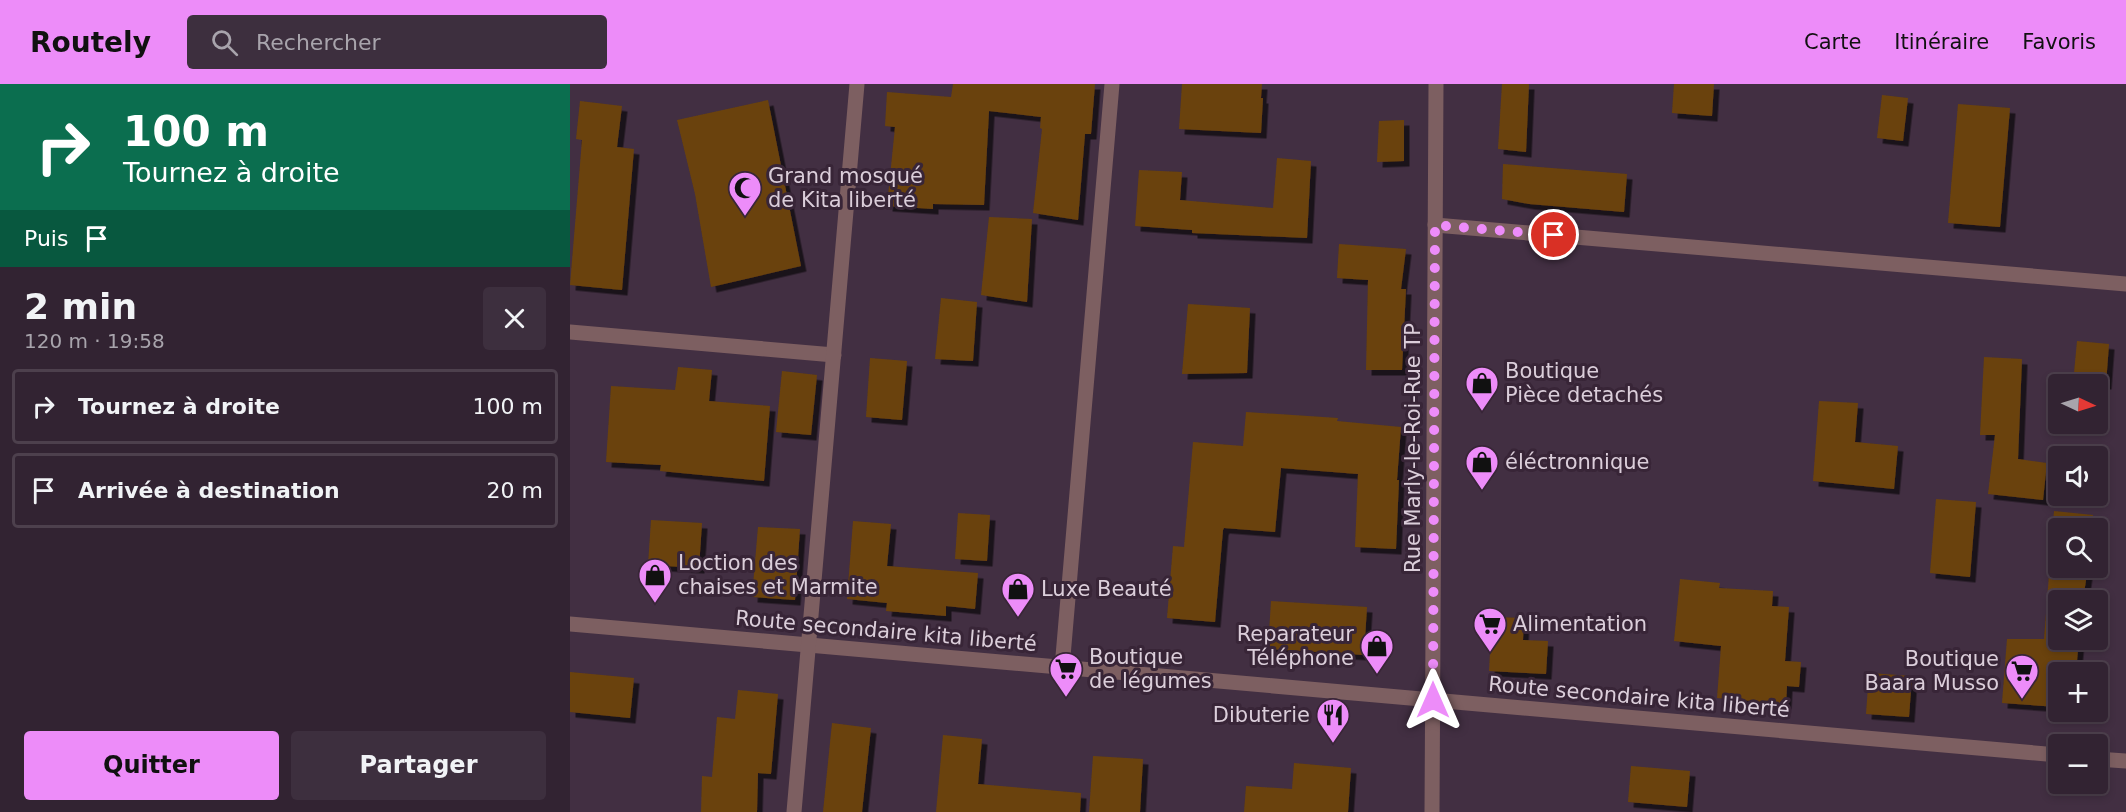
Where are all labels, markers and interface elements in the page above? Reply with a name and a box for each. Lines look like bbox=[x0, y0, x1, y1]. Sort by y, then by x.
search box bbox=[187, 15, 607, 69]
text: Routely bbox=[30, 26, 151, 59]
icon: search bbox=[208, 26, 241, 59]
text: Rechercher bbox=[256, 30, 381, 55]
text: Carte bbox=[1804, 30, 1861, 54]
text: Itinéraire bbox=[1894, 30, 1989, 54]
text: Favoris bbox=[2022, 30, 2096, 54]
text: 100 m bbox=[123, 107, 269, 156]
icon: right bbox=[24, 108, 102, 186]
text: Tournez à droite bbox=[123, 157, 340, 188]
place label: Grand mosqué de Kita liberté bbox=[768, 164, 923, 212]
mosque icon: Grand mosqué de Kita liberté bbox=[727, 170, 763, 217]
pin bbox=[1528, 209, 1579, 260]
icon: arrive bbox=[1537, 218, 1570, 251]
icon: arrive bbox=[80, 222, 113, 255]
text: Puis bbox=[24, 226, 68, 251]
text: 2 min bbox=[24, 286, 137, 327]
button: close bbox=[483, 287, 546, 350]
street label: Rue Marly-le-Roi-Rue TP bbox=[1401, 323, 1425, 573]
text: 120 m · 19:58 bbox=[24, 329, 165, 353]
place label: Boutique Pièce detachés bbox=[1505, 359, 1663, 407]
shop icon: Boutique Pièce detachés bbox=[1464, 365, 1500, 412]
north arrow bbox=[2048, 374, 2108, 434]
map controls bbox=[2048, 374, 2108, 794]
icon: right bbox=[27, 390, 60, 423]
text: Tournez à droite bbox=[78, 394, 280, 419]
text: 100 m bbox=[473, 394, 543, 419]
shop icon: éléctronnique bbox=[1464, 444, 1500, 491]
button: sound bbox=[2048, 446, 2108, 506]
place label: éléctronnique bbox=[1505, 450, 1650, 474]
icon: arrive bbox=[27, 474, 60, 507]
text: Arrivée à destination bbox=[78, 478, 340, 503]
text: 20 m bbox=[487, 478, 543, 503]
button: search bbox=[2048, 518, 2108, 578]
place label: Loction des chaises et Marmite bbox=[678, 551, 878, 599]
shop icon: Loction des chaises et Marmite bbox=[637, 557, 673, 604]
shop icon: Luxe Beauté bbox=[1000, 571, 1036, 618]
place label: Luxe Beauté bbox=[1041, 577, 1172, 601]
button: layers bbox=[2048, 590, 2108, 650]
street label: Route secondaire kita liberté bbox=[734, 606, 1038, 656]
supermarket icon: Alimentation bbox=[1472, 606, 1508, 653]
place label: Alimentation bbox=[1513, 612, 1647, 636]
place label: Reparateur Téléphone bbox=[1237, 622, 1354, 670]
shop icon: Reparateur Téléphone bbox=[1359, 628, 1395, 675]
place label: Boutique de légumes bbox=[1089, 645, 1212, 693]
place label: Boutique Baara Musso bbox=[1865, 647, 1999, 695]
supermarket icon: Boutique de légumes bbox=[1048, 651, 1084, 698]
supermarket icon: Boutique Baara Musso bbox=[2004, 653, 2040, 700]
button: + bbox=[2048, 662, 2108, 722]
position arrow bbox=[1401, 668, 1465, 732]
street label: Route secondaire kita liberté bbox=[1487, 672, 1791, 722]
restaurant icon: Dibuterie bbox=[1315, 697, 1351, 744]
place label: Dibuterie bbox=[1213, 703, 1310, 727]
button: Quitter bbox=[24, 731, 279, 800]
button: Partager bbox=[291, 731, 546, 800]
button: − bbox=[2048, 734, 2108, 794]

